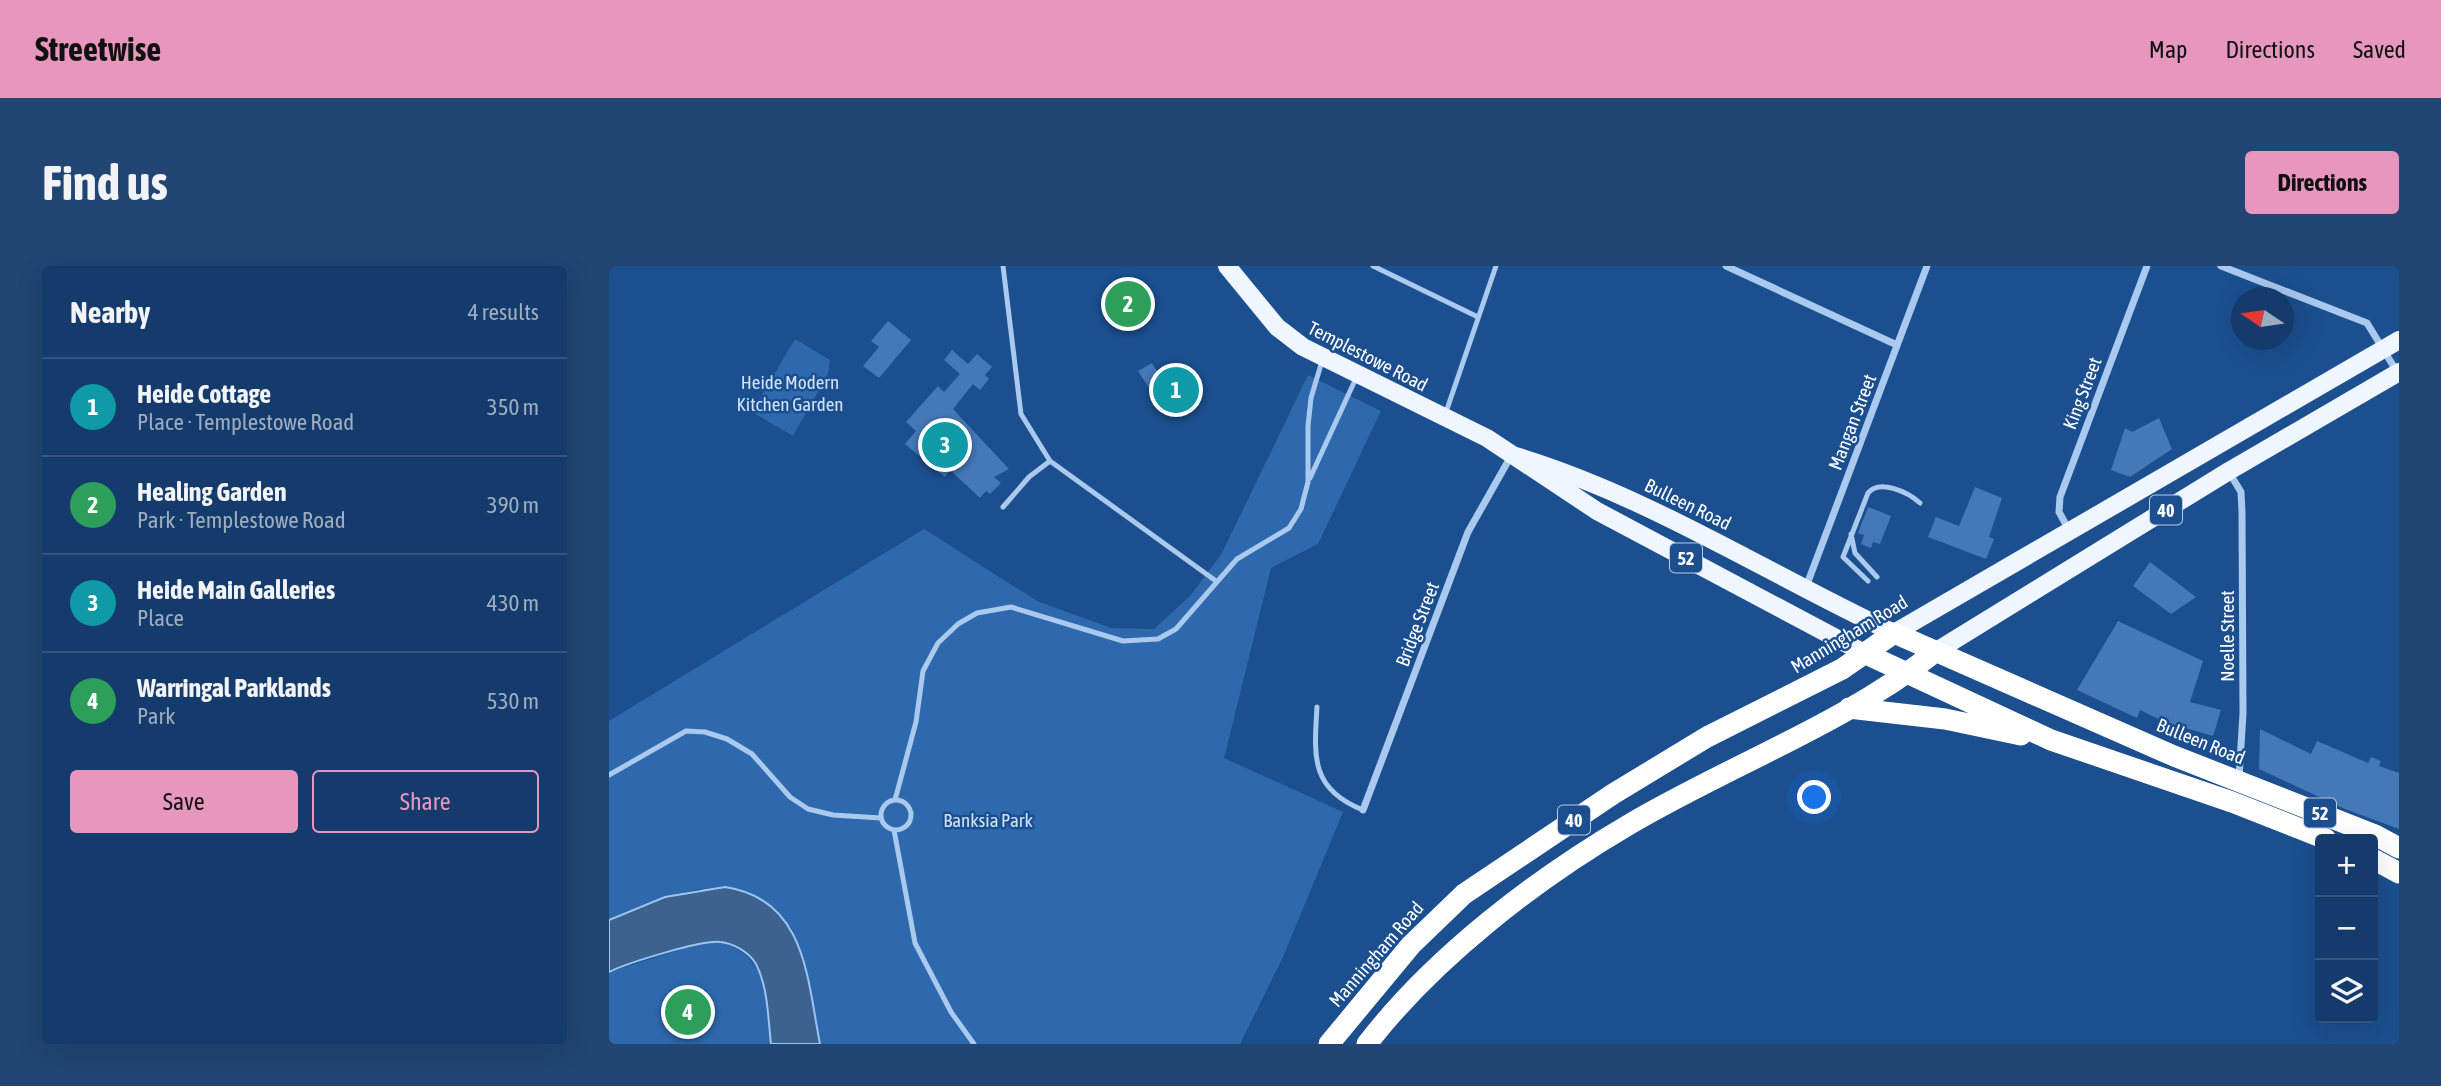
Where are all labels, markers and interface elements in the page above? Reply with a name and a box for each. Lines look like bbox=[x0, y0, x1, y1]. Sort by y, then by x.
text: Streetwise bbox=[35, 30, 161, 68]
text: Map bbox=[2149, 36, 2187, 63]
text: Directions bbox=[2225, 36, 2315, 63]
text: Saved bbox=[2353, 36, 2406, 63]
button: Directions bbox=[2245, 151, 2399, 214]
text: Find us bbox=[42, 154, 168, 210]
pin: 2 bbox=[1105, 278, 1151, 330]
north arrow bbox=[2231, 287, 2294, 350]
text: Nearby bbox=[70, 295, 150, 329]
text: 4 results bbox=[468, 299, 539, 325]
street label: Templestowe Road bbox=[1304, 316, 1432, 396]
street label: King Street bbox=[2058, 354, 2106, 432]
pin: 1 bbox=[1153, 364, 1199, 416]
park label: Heide Modern Kitchen Garden bbox=[736, 371, 844, 415]
street label: Mangan Street bbox=[1824, 371, 1880, 473]
text: Heide Cottage bbox=[137, 379, 271, 409]
text: 1 bbox=[88, 394, 98, 420]
text: 350 m bbox=[487, 394, 539, 420]
text: Place · Templestowe Road bbox=[137, 409, 354, 435]
pin: 3 bbox=[922, 419, 968, 471]
street label: Bulleen Road bbox=[1641, 474, 1735, 534]
text: Healing Garden bbox=[137, 477, 287, 507]
text: 2 bbox=[88, 492, 98, 518]
text: 390 m bbox=[487, 492, 539, 518]
road number: 40 bbox=[2150, 496, 2182, 524]
text: Park · Templestowe Road bbox=[137, 507, 346, 533]
road number: 52 bbox=[1670, 544, 1702, 572]
text: Heide Main Galleries bbox=[137, 575, 335, 605]
street label: Bridge Street bbox=[1391, 579, 1443, 669]
text: 3 bbox=[88, 590, 98, 616]
text: 430 m bbox=[487, 590, 539, 616]
street label: Manningham Road bbox=[1787, 590, 1911, 678]
street label: Noelle Street bbox=[2216, 590, 2238, 682]
text: Place bbox=[137, 605, 184, 631]
text: Warringal Parklands bbox=[137, 673, 331, 703]
text: 4 bbox=[88, 688, 98, 714]
text: 530 m bbox=[487, 688, 539, 714]
text: Park bbox=[137, 703, 175, 729]
street label: Bulleen Road bbox=[2154, 713, 2248, 769]
button: Save bbox=[70, 770, 298, 833]
button: Share bbox=[312, 770, 539, 833]
your location bbox=[1797, 780, 1831, 814]
road number: 52 bbox=[2304, 798, 2336, 828]
road number: 40 bbox=[1558, 806, 1590, 834]
park label: Banksia Park bbox=[943, 809, 1033, 831]
map controls bbox=[2315, 834, 2378, 1023]
button: + bbox=[2315, 834, 2378, 897]
street label: Manningham Road bbox=[1324, 897, 1428, 1011]
button: − bbox=[2315, 897, 2378, 960]
button: layers bbox=[2315, 960, 2378, 1023]
pin: 4 bbox=[665, 986, 711, 1038]

